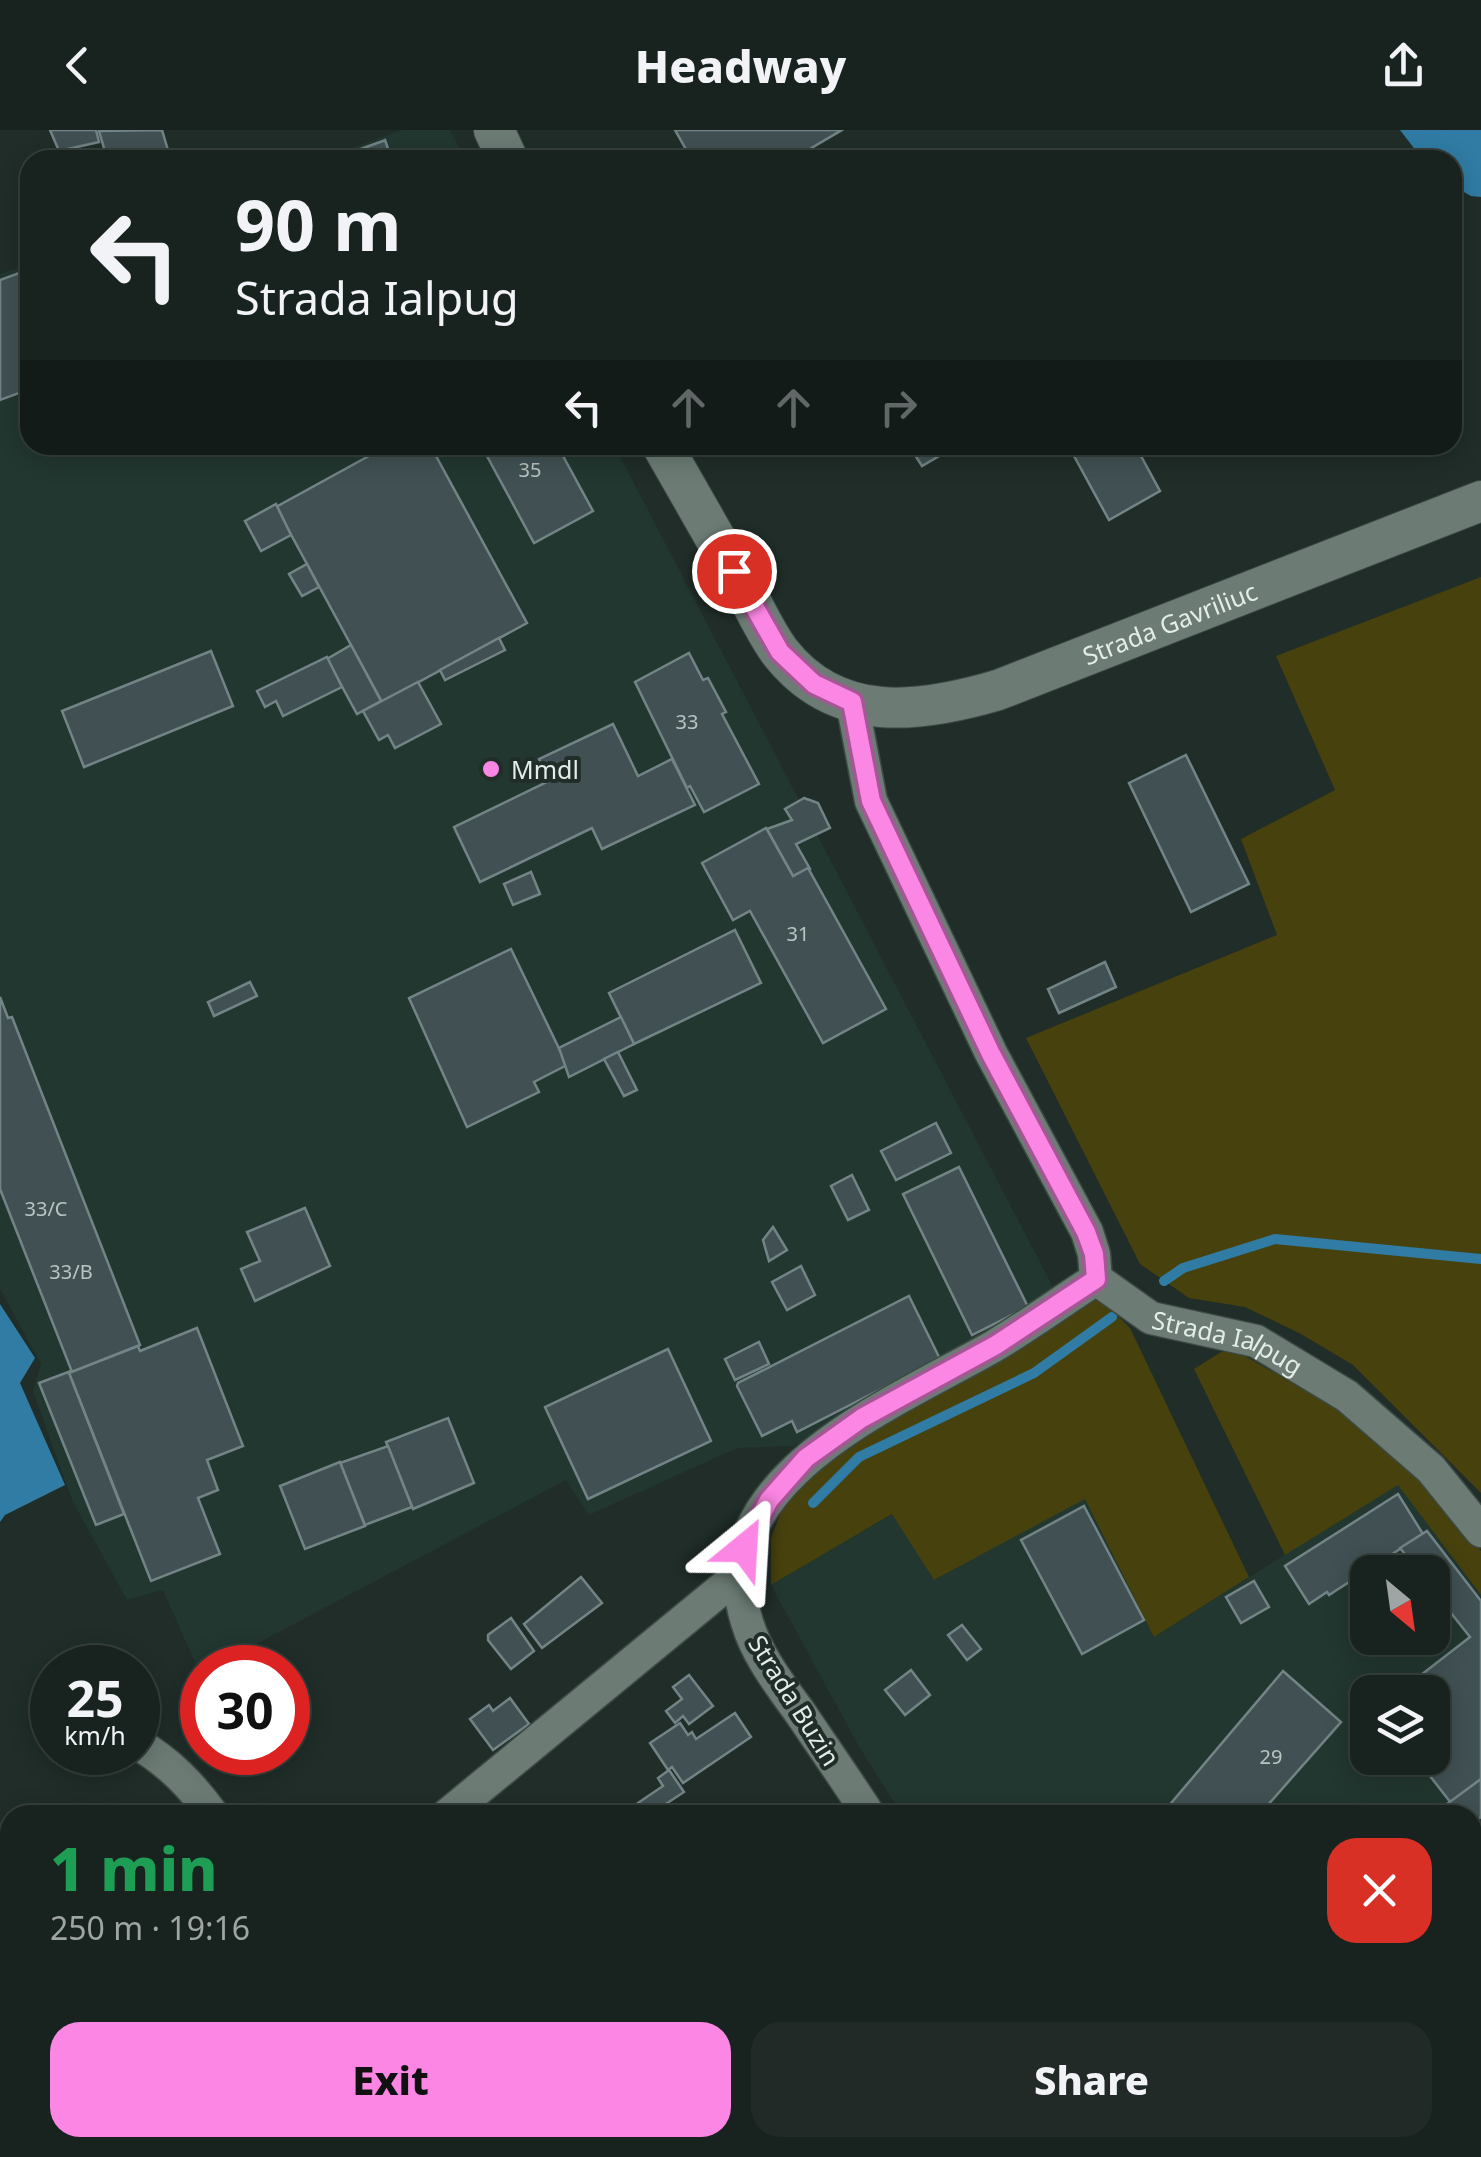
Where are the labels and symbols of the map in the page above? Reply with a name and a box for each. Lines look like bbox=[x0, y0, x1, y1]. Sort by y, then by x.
house number: 35 bbox=[519, 456, 541, 483]
pin bbox=[692, 529, 777, 614]
street label: Strada Gavriliuc bbox=[1077, 573, 1262, 672]
house number: 33 bbox=[676, 708, 698, 735]
place label: Mmdl bbox=[511, 752, 579, 786]
marker: Mmdl bbox=[480, 758, 502, 780]
house number: 31 bbox=[787, 920, 809, 947]
house number: 33/C bbox=[25, 1195, 68, 1222]
house number: 33/B bbox=[49, 1258, 93, 1285]
street label: Strada Ialpug bbox=[1149, 1302, 1309, 1382]
position arrow bbox=[692, 1496, 796, 1600]
north arrow bbox=[1350, 1555, 1450, 1655]
street label: Strada Buzin bbox=[741, 1628, 849, 1772]
speed limit sign: 30 bbox=[180, 1645, 310, 1775]
house number: 29 bbox=[1260, 1743, 1282, 1770]

